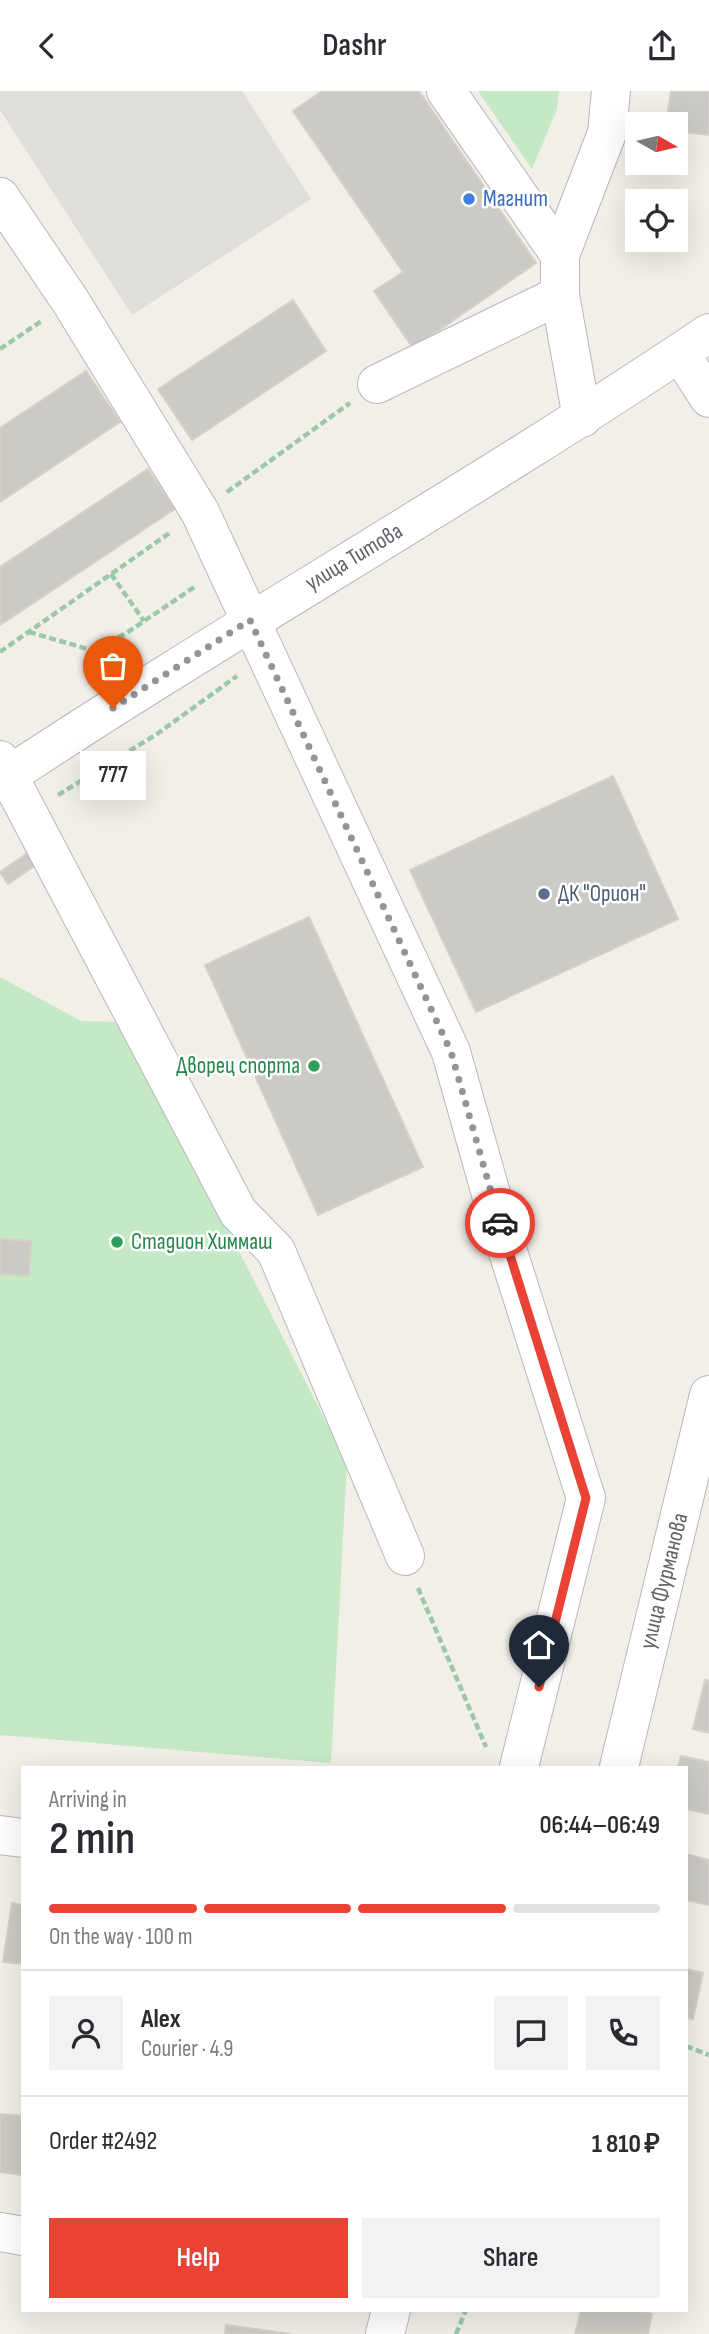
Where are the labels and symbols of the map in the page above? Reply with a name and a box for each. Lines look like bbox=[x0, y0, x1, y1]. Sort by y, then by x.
north arrow bbox=[625, 112, 688, 175]
place label: Магнит bbox=[483, 185, 548, 213]
marker: Магнит bbox=[461, 191, 477, 207]
street label: улица Титова bbox=[300, 517, 408, 597]
pin bbox=[83, 636, 143, 708]
callout: 777 bbox=[80, 750, 146, 799]
place label: ДК "Орион" bbox=[558, 880, 646, 908]
marker: ДК "Орион" bbox=[536, 886, 552, 902]
place label: Дворец спорта bbox=[176, 1052, 300, 1080]
marker: Дворец спорта bbox=[306, 1058, 322, 1074]
courier bbox=[465, 1188, 535, 1258]
place label: Стадион Химмаш bbox=[131, 1228, 273, 1256]
marker: Стадион Химмаш bbox=[109, 1234, 125, 1250]
street label: улица Фурманова bbox=[634, 1510, 694, 1652]
pin bbox=[509, 1615, 569, 1687]

